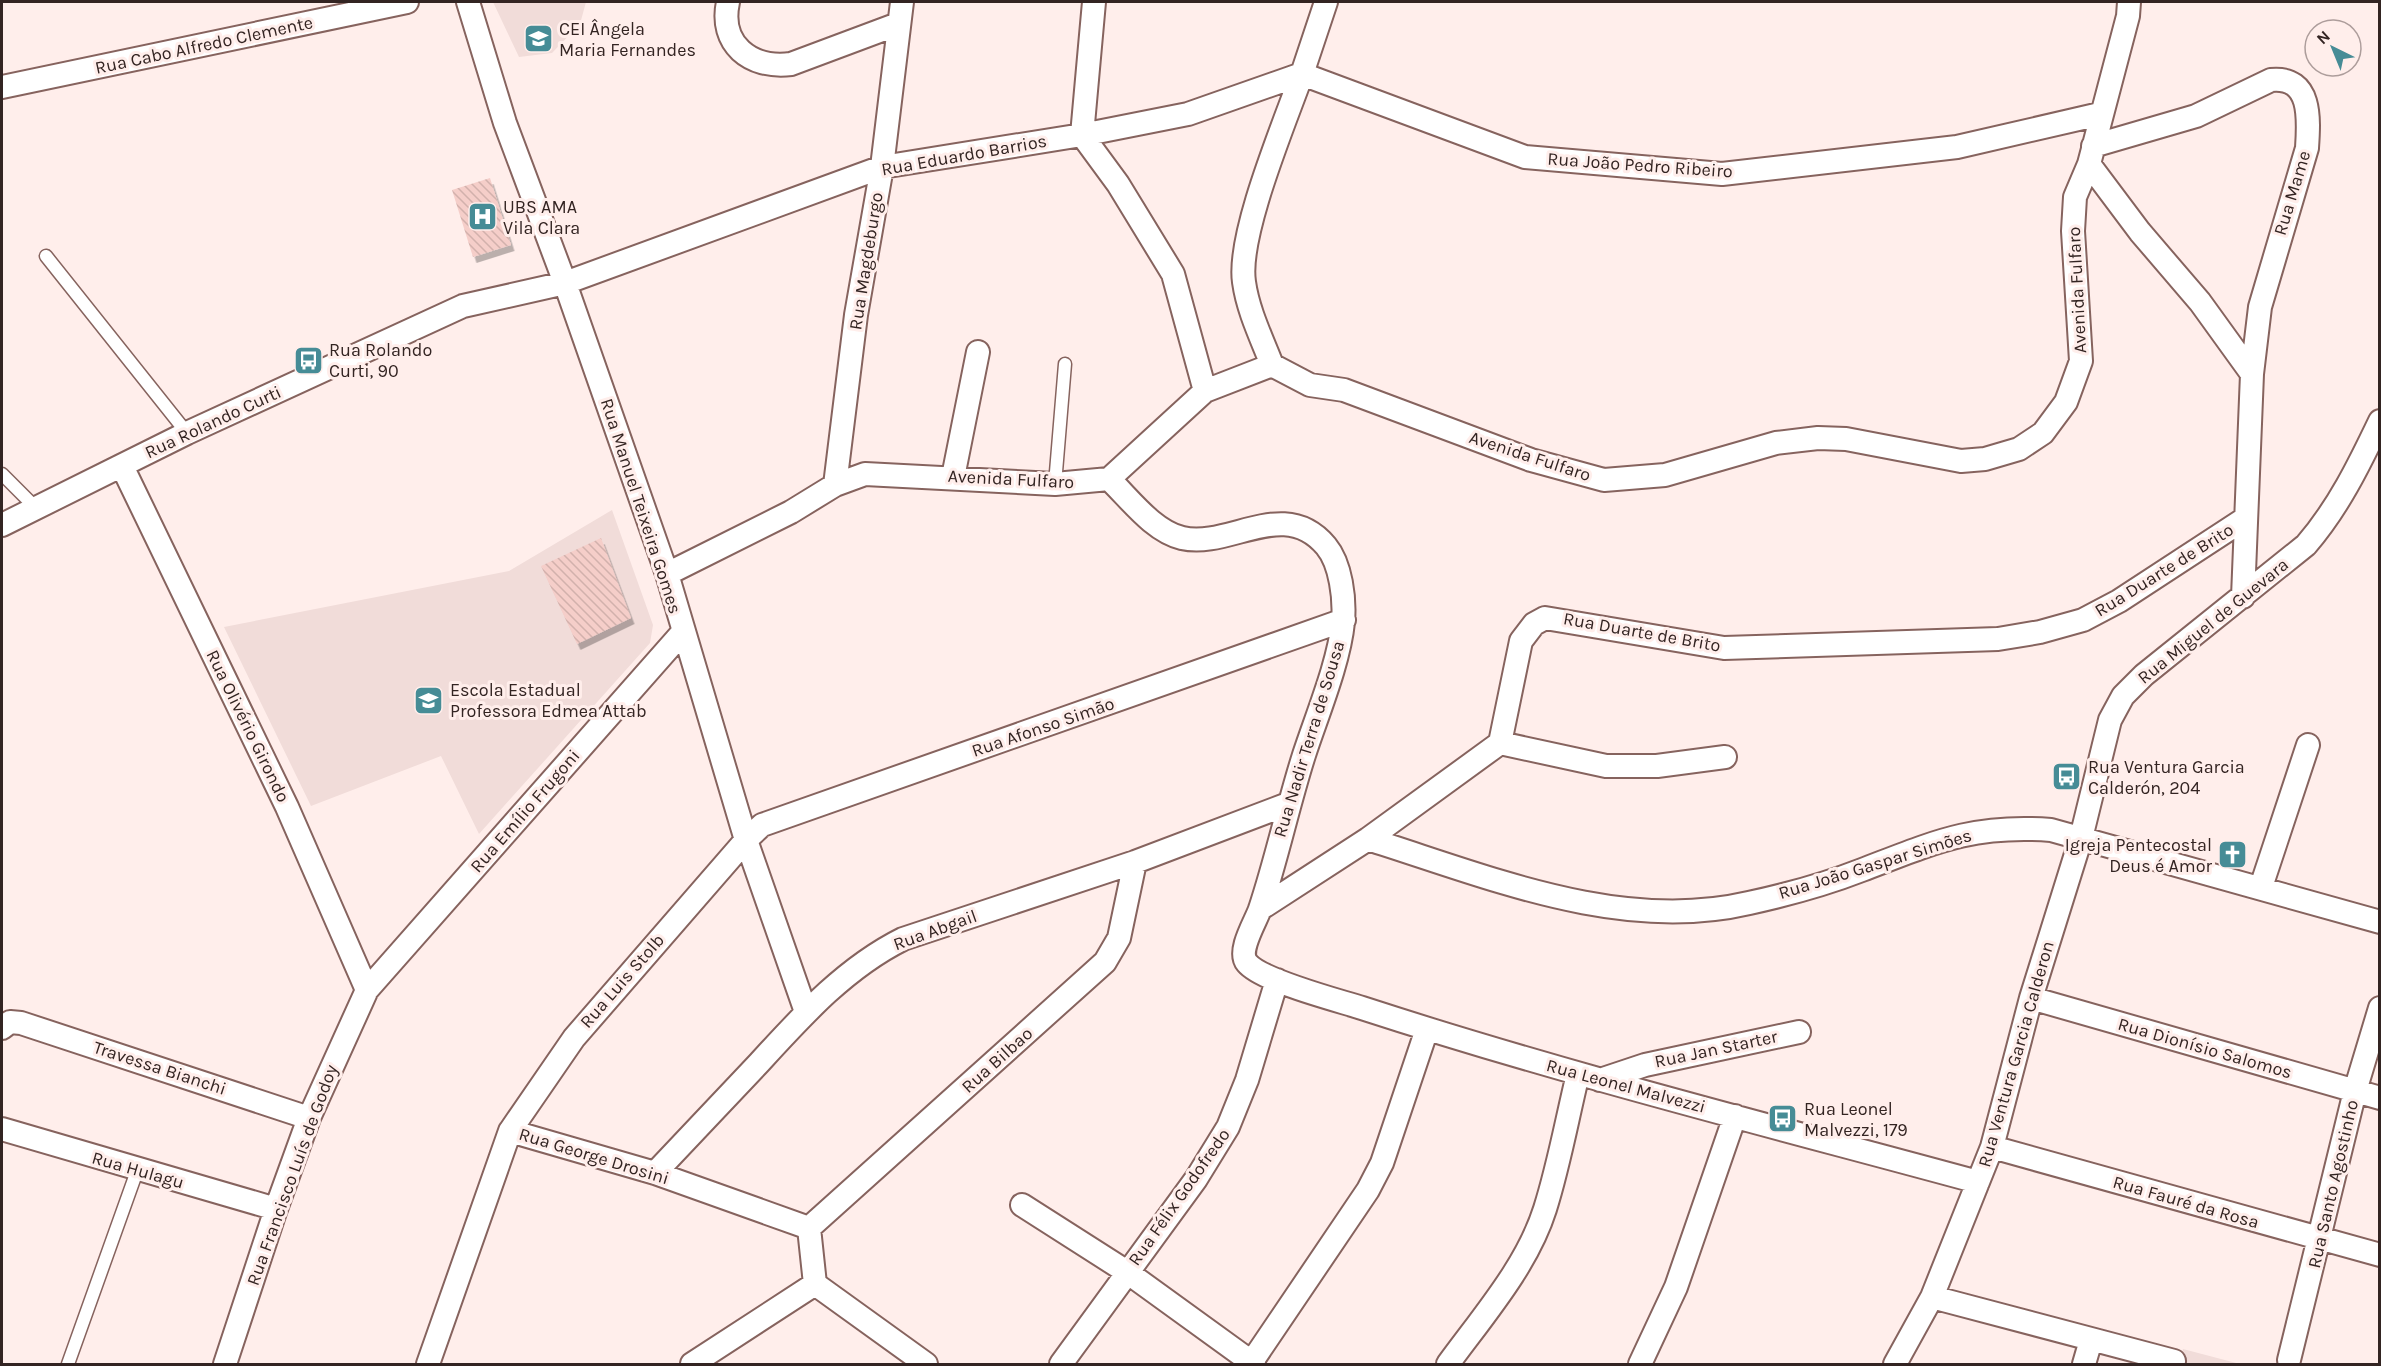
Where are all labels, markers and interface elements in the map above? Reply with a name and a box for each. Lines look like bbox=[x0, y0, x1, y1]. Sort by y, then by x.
street label: Rua Cabo Alfredo Clemente bbox=[93, 11, 315, 79]
place label: CEI Ângela Maria Fernandes bbox=[559, 18, 696, 61]
north arrow bbox=[2303, 18, 2363, 78]
school or university icon: CEI Ângela Maria Fernandes bbox=[522, 23, 554, 55]
text: N bbox=[2312, 27, 2334, 48]
street label: Rua Eduardo Barrios bbox=[879, 130, 1049, 180]
street label: Rua João Pedro Ribeiro bbox=[1547, 148, 1733, 182]
street label: Rua Mame bbox=[2269, 148, 2315, 238]
street label: Rua Magdeburgo bbox=[844, 191, 888, 331]
place label: UBS AMA Vila Clara bbox=[503, 196, 580, 239]
hospital icon: UBS AMA Vila Clara bbox=[466, 201, 498, 233]
street label: Avenida Fulfaro bbox=[2063, 226, 2091, 354]
place label: Rua Rolando Curti, 90 bbox=[329, 339, 432, 382]
bus stop icon: Rua Rolando Curti, 90 bbox=[292, 344, 324, 376]
street label: Rua Rolando Curti bbox=[141, 381, 285, 463]
street label: Rua Manuel Teixeira Gomes bbox=[596, 395, 686, 617]
street label: Avenida Fulfaro bbox=[1466, 426, 1594, 486]
street label: Avenida Fulfaro bbox=[947, 465, 1075, 493]
street label: Rua Duarte de Brito bbox=[2091, 518, 2237, 622]
street label: Rua Miguel de Guevara bbox=[2133, 553, 2293, 689]
street label: Rua Duarte de Brito bbox=[1562, 607, 1722, 657]
street label: Rua Nadir Terra de Sousa bbox=[1269, 638, 1349, 840]
street label: Rua Olivério Girondo bbox=[201, 646, 295, 806]
place label: Escola Estadual Professora Edmea Attab bbox=[450, 679, 647, 722]
school or university icon: Escola Estadual Professora Edmea Attab bbox=[413, 684, 445, 716]
street label: Rua Afonso Simão bbox=[969, 692, 1117, 762]
street label: Rua Emílio Frugoni bbox=[466, 745, 584, 877]
place label: Rua Ventura Garcia Calderón, 204 bbox=[2088, 756, 2245, 799]
bus stop icon: Rua Ventura Garcia Calderón, 204 bbox=[2051, 761, 2083, 793]
street label: Rua João Gaspar Simões bbox=[1776, 824, 1974, 904]
place label: Igreja Pentecostal Deus é Amor bbox=[2065, 834, 2212, 877]
church icon: Igreja Pentecostal Deus é Amor bbox=[2217, 839, 2249, 871]
street label: Rua Abgail bbox=[890, 905, 980, 955]
street label: Rua Luis Stolb bbox=[575, 929, 669, 1033]
street label: Rua Ventura Garcia Calderon bbox=[1973, 938, 2059, 1170]
street label: Rua Dionísio Salomos bbox=[2115, 1013, 2295, 1083]
street label: Rua Bilbao bbox=[957, 1022, 1037, 1098]
street label: Rua Jan Starter bbox=[1653, 1025, 1780, 1073]
street label: Travessa Bianchi bbox=[91, 1036, 229, 1100]
street label: Rua Leonel Malvezzi bbox=[1544, 1054, 1708, 1118]
street label: Rua Francisco Luís de Godoy bbox=[242, 1061, 342, 1288]
place label: Rua Leonel Malvezzi, 179 bbox=[1804, 1098, 1908, 1141]
street label: Rua Santo Agostinho bbox=[2303, 1098, 2363, 1270]
bus stop icon: Rua Leonel Malvezzi, 179 bbox=[1767, 1103, 1799, 1135]
street label: Rua George Drosini bbox=[516, 1123, 672, 1189]
street label: Rua Félix Godofredo bbox=[1123, 1124, 1235, 1270]
street label: Rua Hulagu bbox=[89, 1146, 187, 1194]
street label: Rua Fauré da Rosa bbox=[2110, 1171, 2262, 1233]

